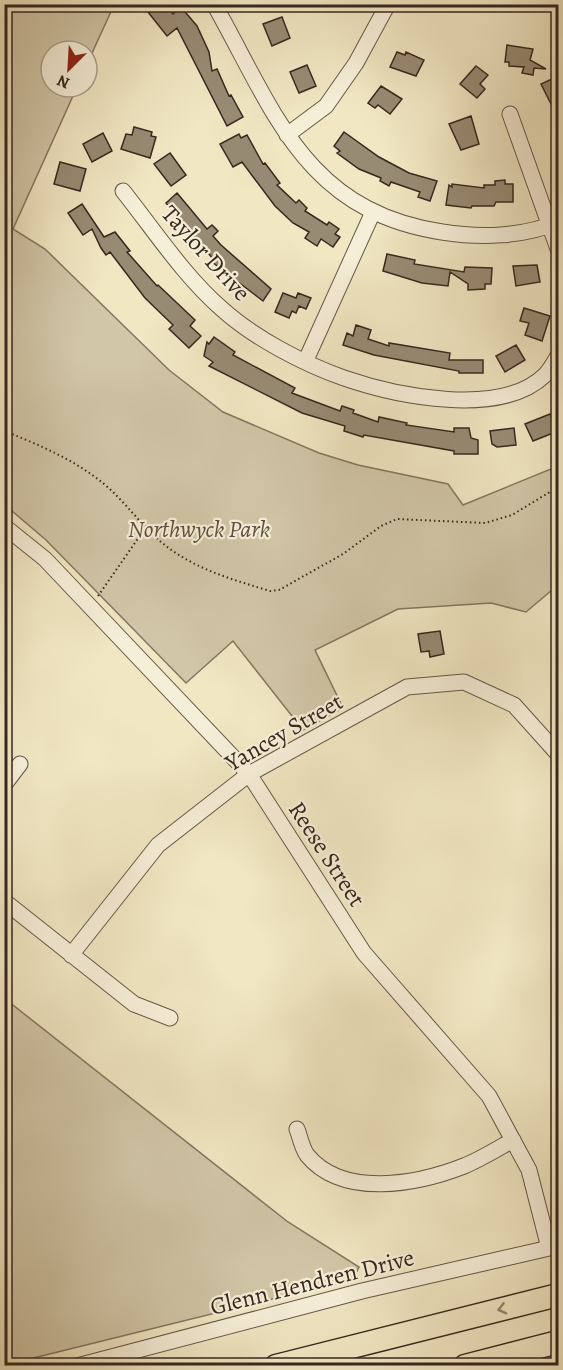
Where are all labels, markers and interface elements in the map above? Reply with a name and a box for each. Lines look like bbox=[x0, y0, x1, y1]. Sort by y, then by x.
north arrow bbox=[39, 39, 99, 99]
text: N bbox=[53, 69, 73, 94]
street label: Taylor Drive bbox=[154, 198, 258, 308]
park label: Northwyck Park bbox=[128, 513, 271, 545]
street label: Yancey Street bbox=[218, 685, 349, 779]
street label: Reese Street bbox=[281, 795, 373, 913]
street label: Glenn Hendren Drive bbox=[207, 1241, 417, 1323]
one-way arrow bbox=[497, 1301, 507, 1314]

